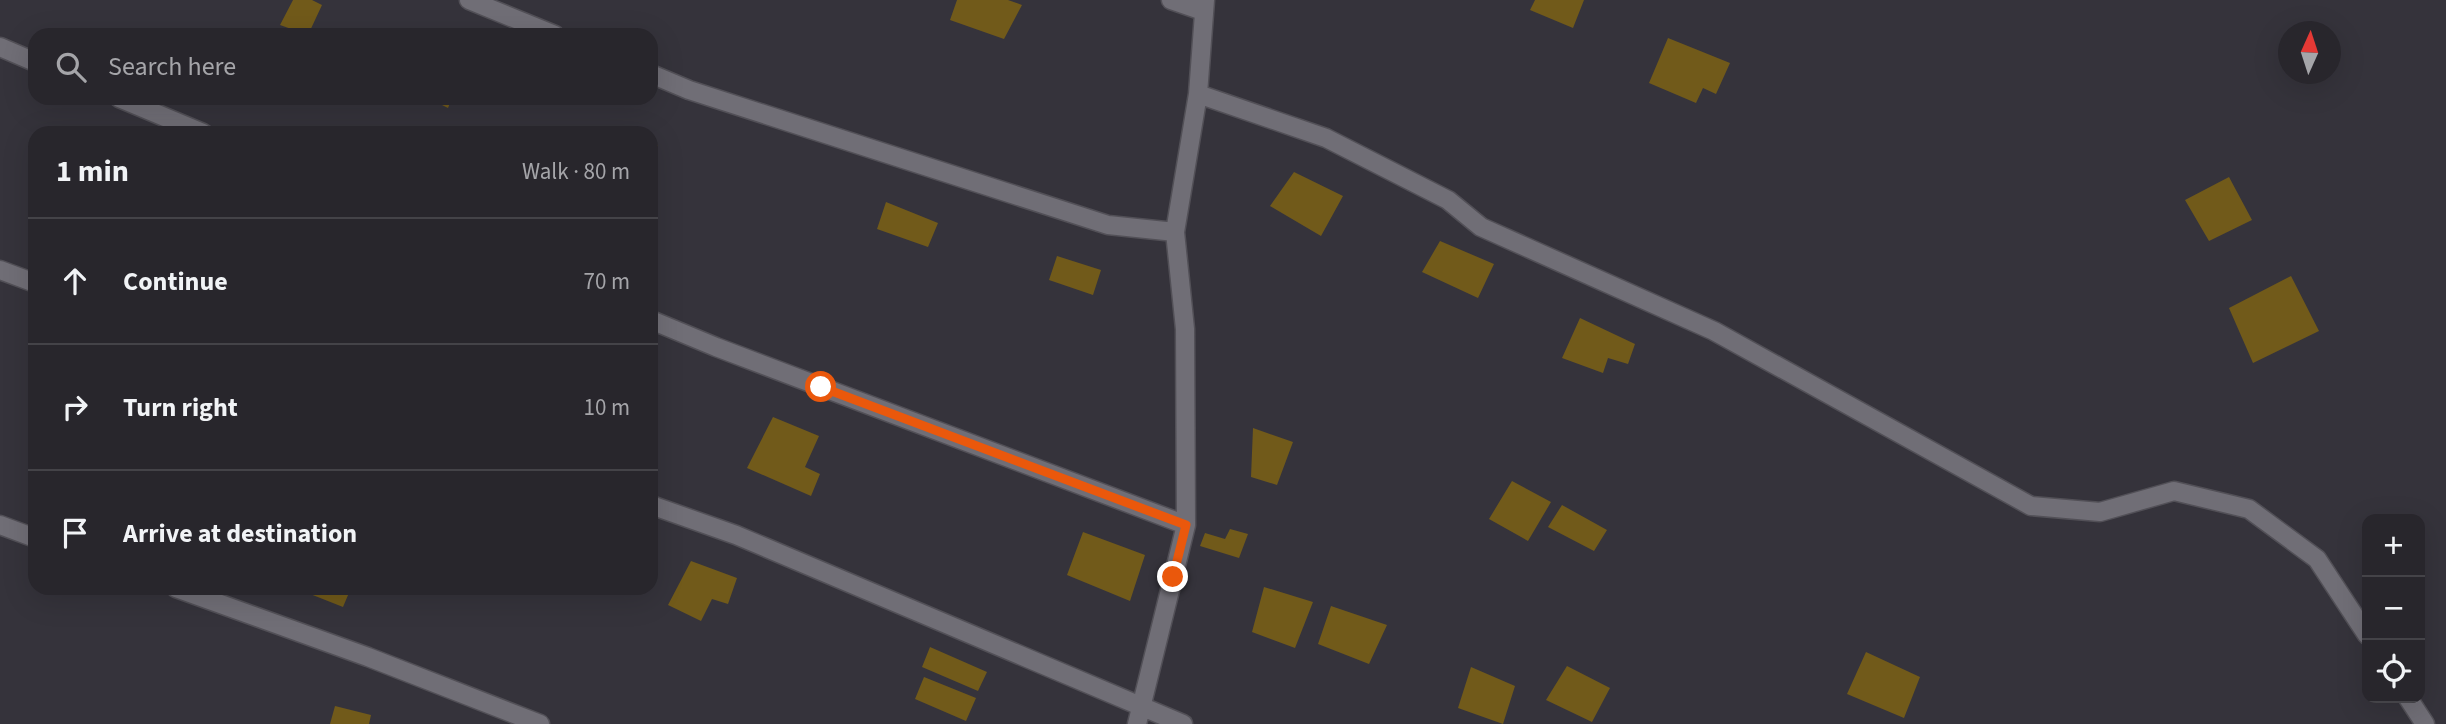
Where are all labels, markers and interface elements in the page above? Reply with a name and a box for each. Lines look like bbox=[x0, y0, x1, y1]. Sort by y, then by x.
north arrow bbox=[2278, 21, 2341, 84]
search box bbox=[28, 28, 658, 105]
icon: search bbox=[52, 48, 90, 86]
text: Search here bbox=[108, 48, 236, 85]
text: 1 min bbox=[56, 150, 129, 193]
text: Walk · 80 m bbox=[522, 155, 630, 188]
icon: ahead bbox=[56, 262, 94, 300]
text: Continue bbox=[123, 263, 228, 300]
text: 70 m bbox=[583, 265, 630, 298]
route start bbox=[805, 371, 836, 402]
icon: right bbox=[56, 388, 94, 426]
text: Turn right bbox=[123, 389, 238, 426]
text: 10 m bbox=[583, 391, 630, 424]
icon: arrive bbox=[56, 514, 94, 552]
map controls bbox=[2362, 514, 2425, 703]
button: + bbox=[2362, 514, 2425, 577]
text: Arrive at destination bbox=[123, 515, 357, 552]
route end bbox=[1157, 561, 1188, 592]
button: − bbox=[2362, 577, 2425, 640]
button: locate bbox=[2362, 640, 2425, 703]

